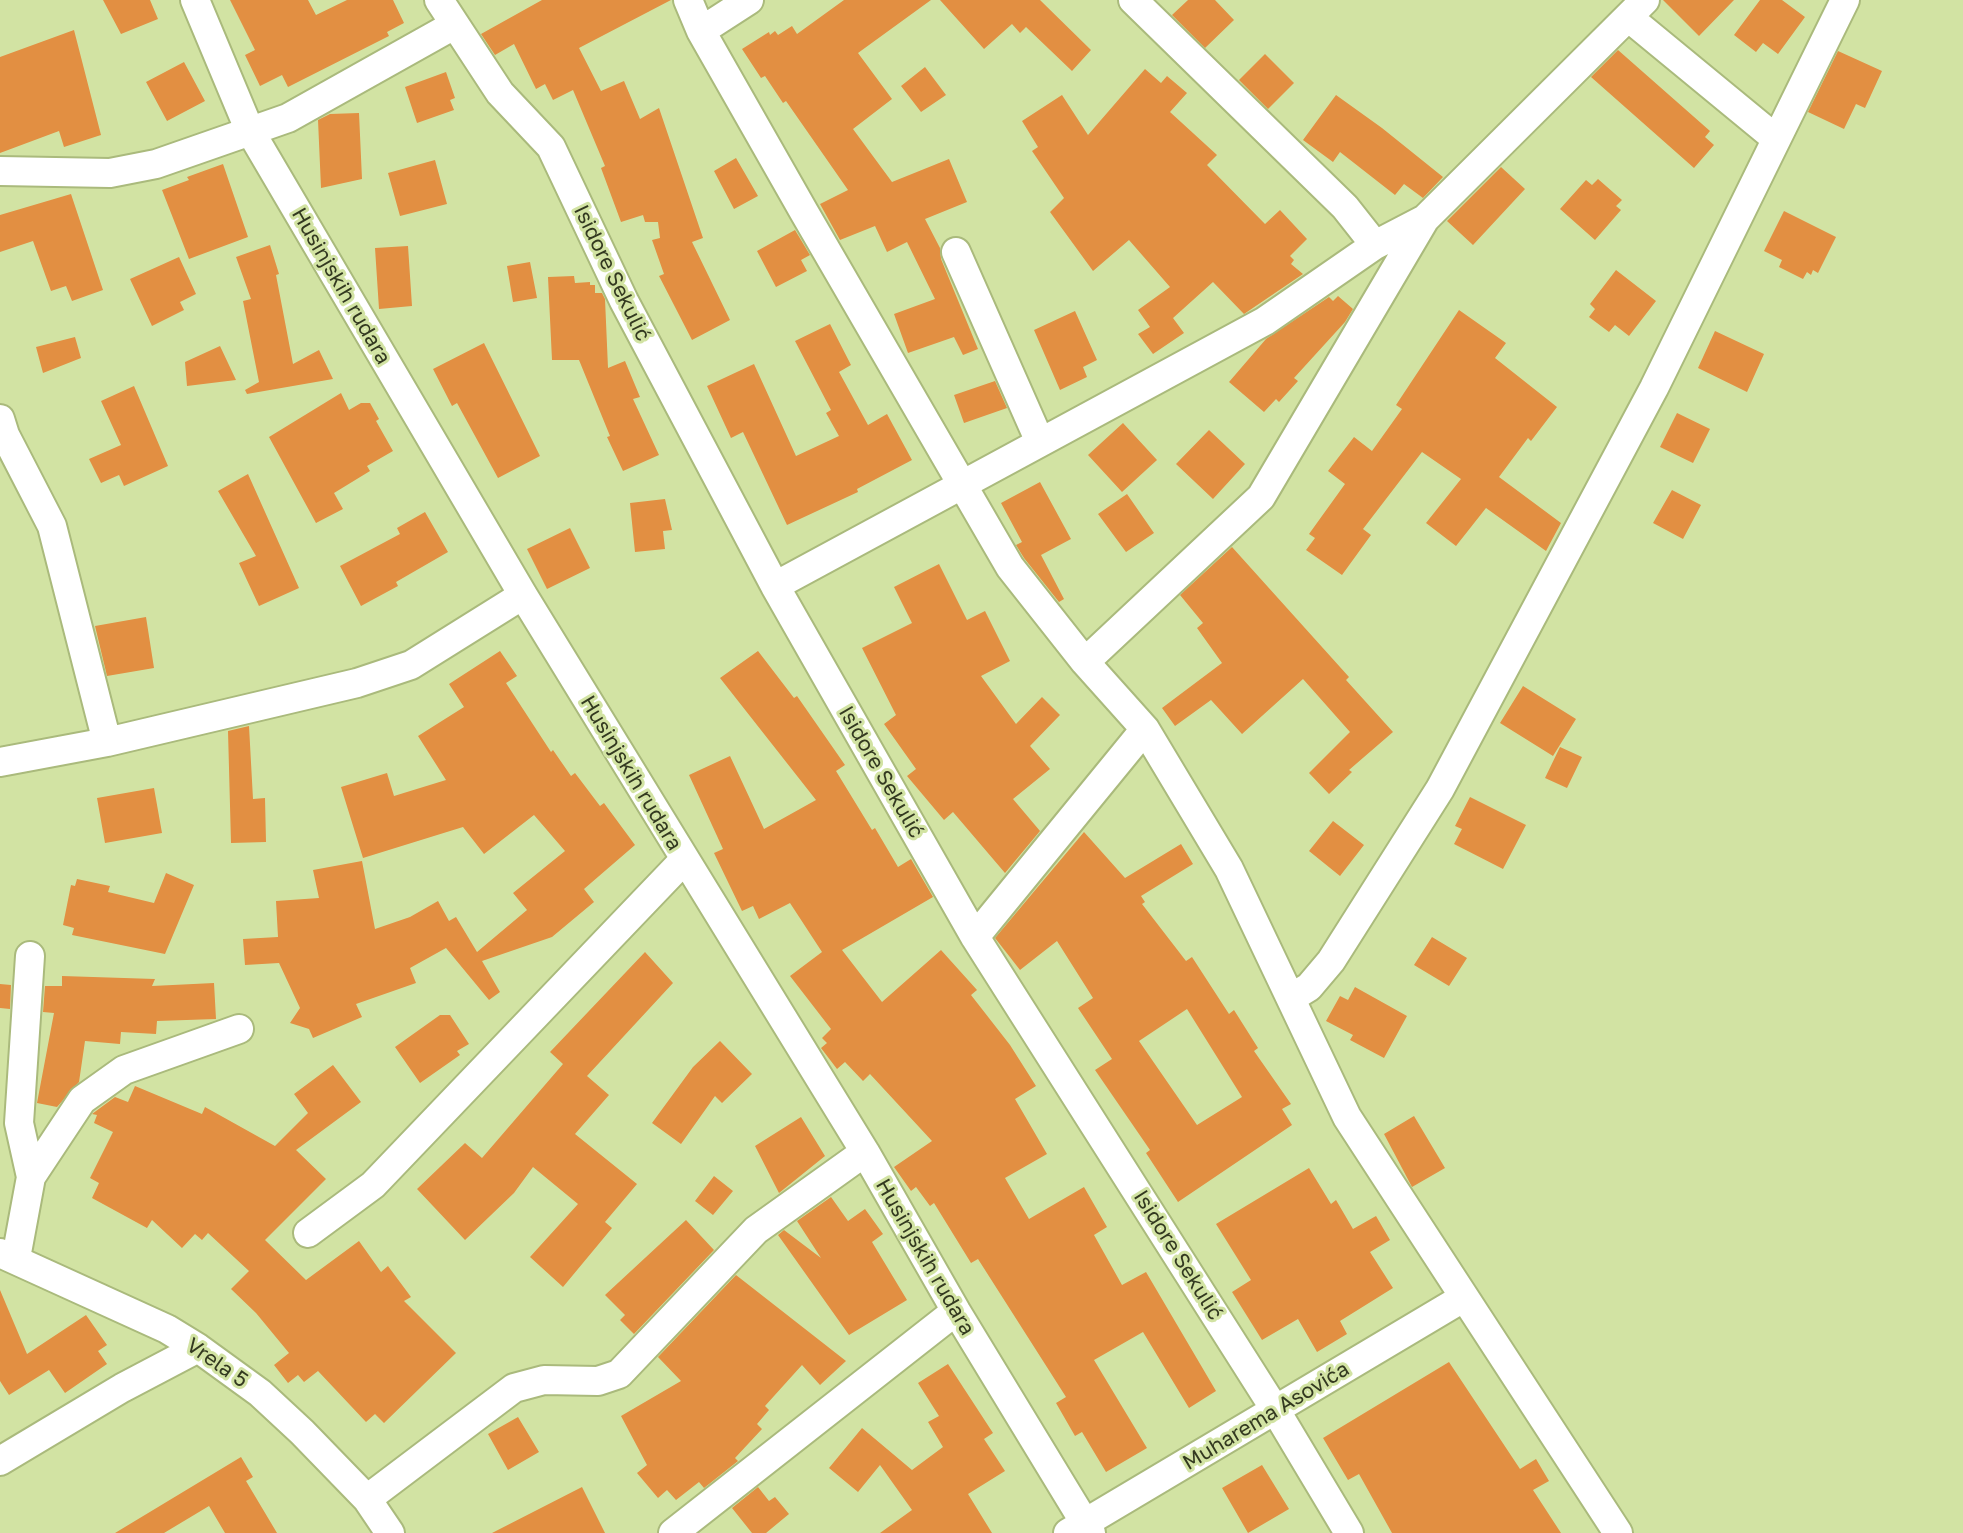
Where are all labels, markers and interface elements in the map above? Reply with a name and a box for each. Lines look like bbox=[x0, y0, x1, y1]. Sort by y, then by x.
street label: Isidore Sekulić bbox=[568, 201, 656, 345]
street label: Husinjskih rudara bbox=[286, 203, 396, 369]
street label: Husinjskih rudara bbox=[575, 691, 687, 855]
street label: Isidore Sekulić bbox=[833, 702, 929, 842]
street label: Husinjskih rudara bbox=[870, 1174, 980, 1340]
street label: Isidore Sekulić bbox=[1128, 1185, 1228, 1325]
street label: Vrela 5 bbox=[181, 1333, 253, 1393]
street label: Muharema Asovića bbox=[1178, 1356, 1354, 1476]

